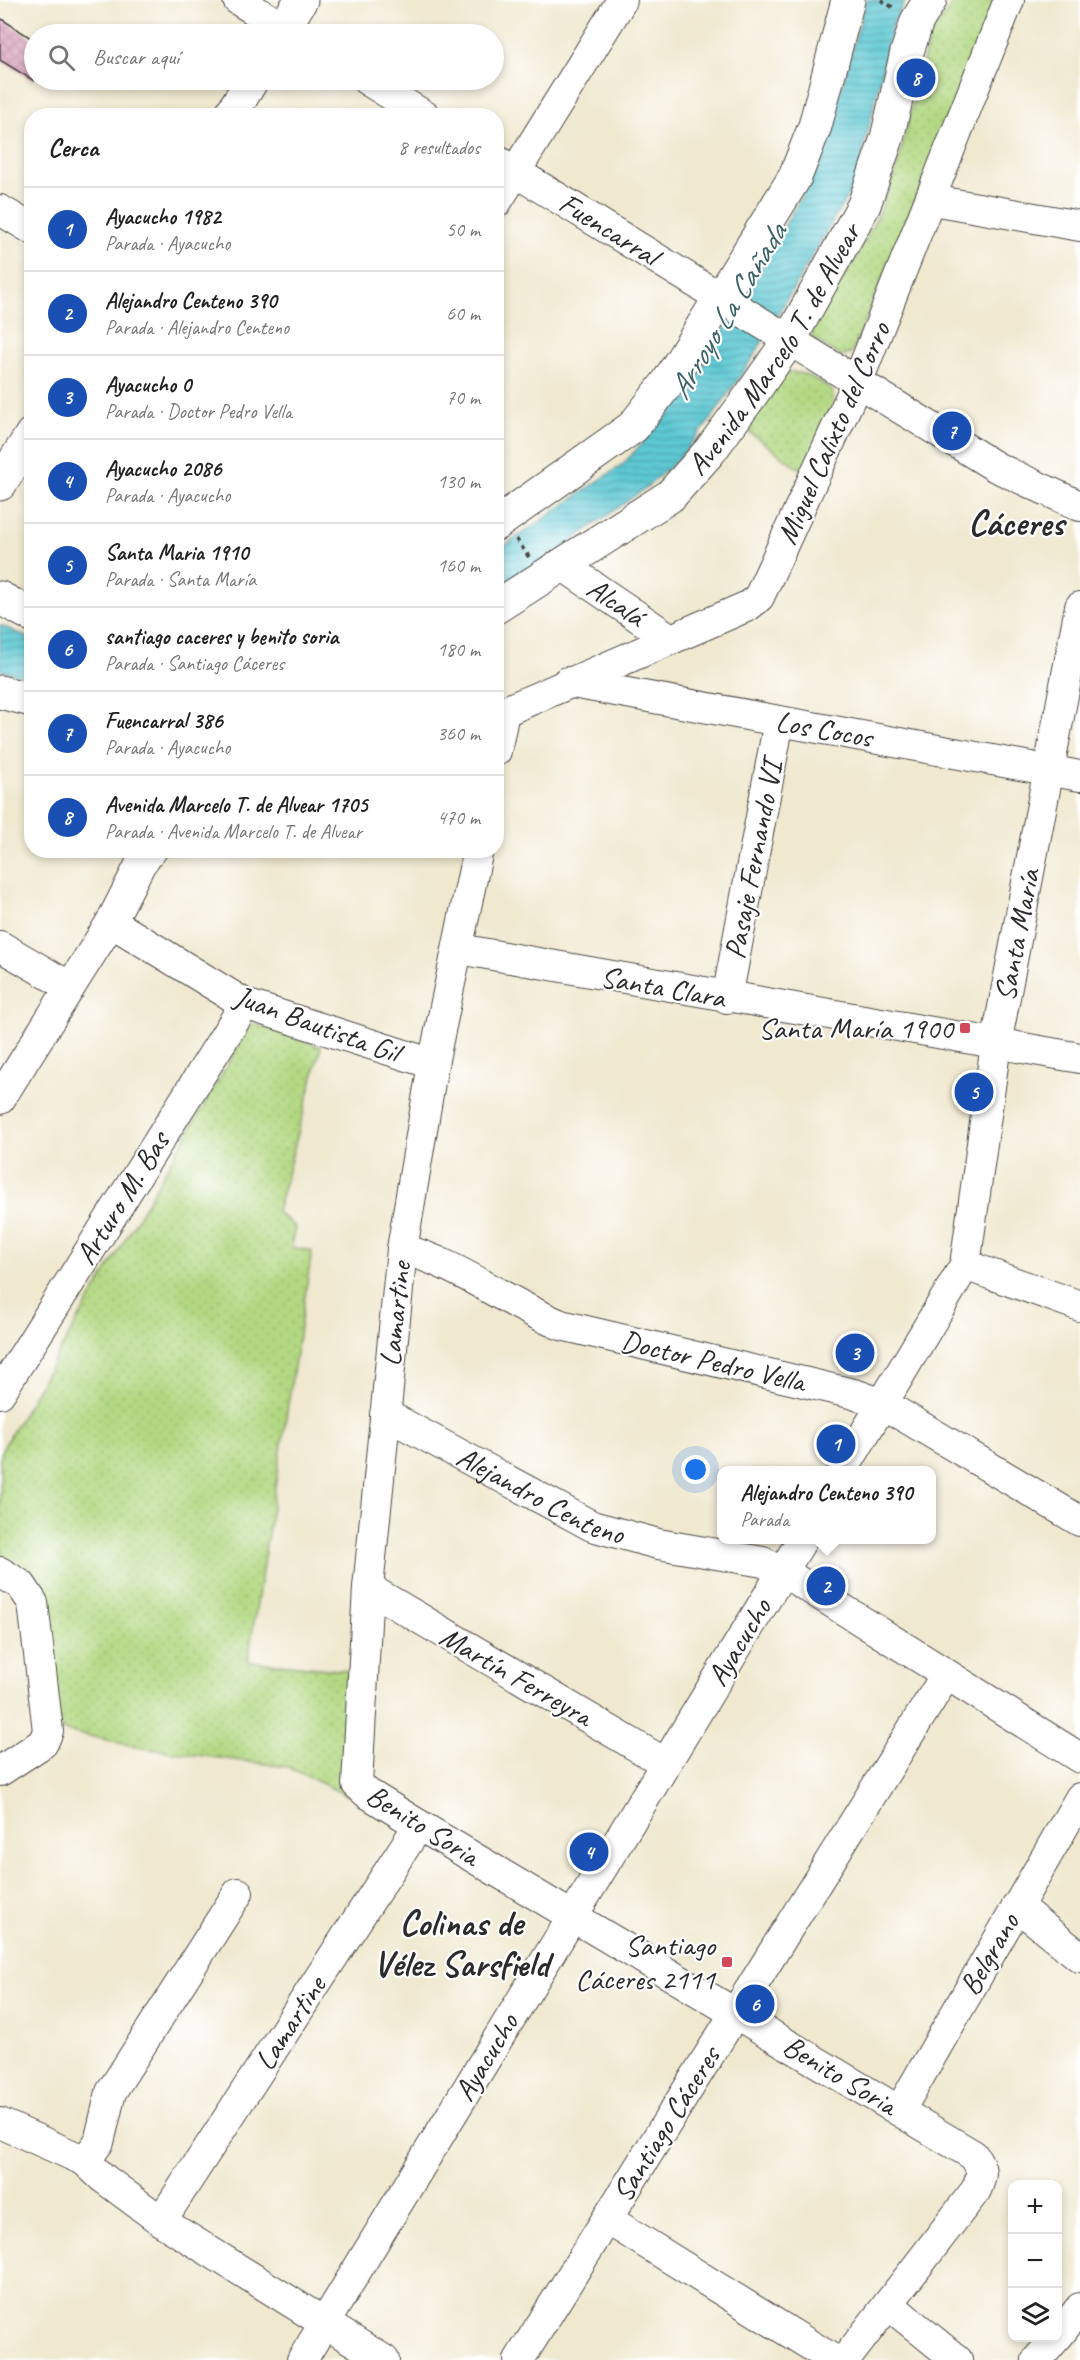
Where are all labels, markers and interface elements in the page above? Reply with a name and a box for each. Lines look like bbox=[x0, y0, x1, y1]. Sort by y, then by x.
search box bbox=[24, 24, 504, 90]
icon: search bbox=[45, 41, 78, 74]
text: Buscar aquí bbox=[93, 43, 179, 71]
pin: 8 bbox=[896, 56, 936, 100]
text: Cerca bbox=[48, 131, 98, 164]
text: 8 resultados bbox=[398, 135, 480, 160]
street label: Fuencarral bbox=[552, 184, 670, 277]
text: Ayacucho 1982 bbox=[105, 203, 221, 231]
water label: Arroyo La Cañada bbox=[659, 213, 798, 407]
street label: Avenida Marcelo T. de Alvear bbox=[679, 214, 871, 483]
text: 1 bbox=[63, 217, 72, 242]
text: 50 m bbox=[446, 217, 480, 242]
text: Parada · Ayacucho bbox=[105, 231, 230, 256]
text: Alejandro Centeno 390 bbox=[105, 287, 277, 315]
text: 2 bbox=[63, 301, 72, 326]
text: 60 m bbox=[446, 301, 480, 326]
text: Parada · Alejandro Centeno bbox=[105, 315, 289, 340]
street label: Miguel Calixto del Corro bbox=[767, 315, 899, 550]
text: Ayacucho 0 bbox=[105, 371, 191, 399]
text: 3 bbox=[63, 385, 72, 410]
text: 70 m bbox=[446, 385, 480, 410]
text: Parada · Doctor Pedro Vella bbox=[105, 399, 292, 424]
pin: 7 bbox=[932, 408, 972, 454]
text: Ayacucho 2086 bbox=[105, 455, 221, 483]
text: 4 bbox=[63, 469, 72, 494]
text: 130 m bbox=[437, 469, 480, 494]
text: Parada · Ayacucho bbox=[105, 483, 230, 508]
district label: Cáceres bbox=[968, 500, 1067, 546]
text: Santa Maria 1910 bbox=[105, 539, 248, 567]
text: 5 bbox=[63, 553, 72, 578]
text: 160 m bbox=[437, 553, 480, 578]
text: Parada · Santa María bbox=[105, 567, 256, 592]
street label: Alcalá bbox=[580, 569, 655, 637]
text: santiago caceres y benito soria bbox=[105, 623, 338, 651]
text: 6 bbox=[63, 637, 72, 662]
text: 180 m bbox=[437, 637, 480, 662]
text: Parada · Santiago Cáceres bbox=[105, 651, 284, 676]
street label: Los Cocos bbox=[773, 702, 878, 757]
text: Fuencarral 386 bbox=[105, 707, 223, 735]
text: 7 bbox=[63, 721, 72, 746]
text: 360 m bbox=[437, 721, 480, 746]
text: Parada · Ayacucho bbox=[105, 735, 230, 760]
street label: Pasaje Fernando VI bbox=[715, 751, 792, 962]
text: Avenida Marcelo T. de Alvear 1705 bbox=[105, 791, 367, 819]
text: 8 bbox=[63, 805, 72, 830]
text: 470 m bbox=[437, 805, 480, 830]
text: Parada · Avenida Marcelo T. de Alvear bbox=[105, 819, 362, 844]
street label: Santa María bbox=[986, 864, 1049, 1004]
street label: Santa Clara bbox=[598, 957, 730, 1017]
street label: Juan Bautista Gil bbox=[228, 976, 409, 1073]
place label: Santa María 1900 bbox=[758, 1009, 955, 1047]
marker: Santa María 1900 bbox=[958, 1021, 972, 1035]
pin: 5 bbox=[954, 1070, 994, 1114]
street label: Arturo M. Bas bbox=[66, 1122, 179, 1271]
street label: Lamartine bbox=[371, 1258, 420, 1368]
street label: Doctor Pedro Vella bbox=[617, 1321, 811, 1401]
pin: 3 bbox=[836, 1330, 874, 1376]
pin: 1 bbox=[816, 1422, 856, 1466]
street label: Alejandro Centeno bbox=[450, 1437, 629, 1553]
your location bbox=[681, 1455, 710, 1484]
popup bbox=[717, 1466, 936, 1544]
text: Alejandro Centeno 390 bbox=[741, 1479, 912, 1507]
text: Parada bbox=[741, 1507, 789, 1532]
pin: 2 bbox=[806, 1564, 846, 1608]
street label: Ayacucho bbox=[698, 1590, 781, 1693]
street label: Martín Ferreyra bbox=[433, 1617, 601, 1736]
street label: Benito Soria bbox=[360, 1776, 489, 1876]
pin: 4 bbox=[570, 1830, 608, 1874]
district label: Colinas de Vélez Sarsfield bbox=[373, 1900, 554, 1987]
street label: Belgrano bbox=[950, 1905, 1028, 2002]
place label: Santiago Cáceres 2111 bbox=[575, 1926, 716, 1998]
marker: Santiago Cáceres 2111 bbox=[720, 1955, 734, 1969]
street label: Lamartine bbox=[246, 1967, 336, 2077]
pin: 6 bbox=[736, 1982, 774, 2026]
street label: Ayacucho bbox=[445, 2005, 528, 2108]
street label: Benito Soria bbox=[776, 2026, 906, 2125]
street label: Santiago Cáceres bbox=[603, 2037, 730, 2209]
map controls bbox=[1008, 2180, 1062, 2342]
button: + bbox=[1008, 2180, 1062, 2234]
button: − bbox=[1008, 2234, 1062, 2288]
button: layers bbox=[1008, 2288, 1062, 2342]

